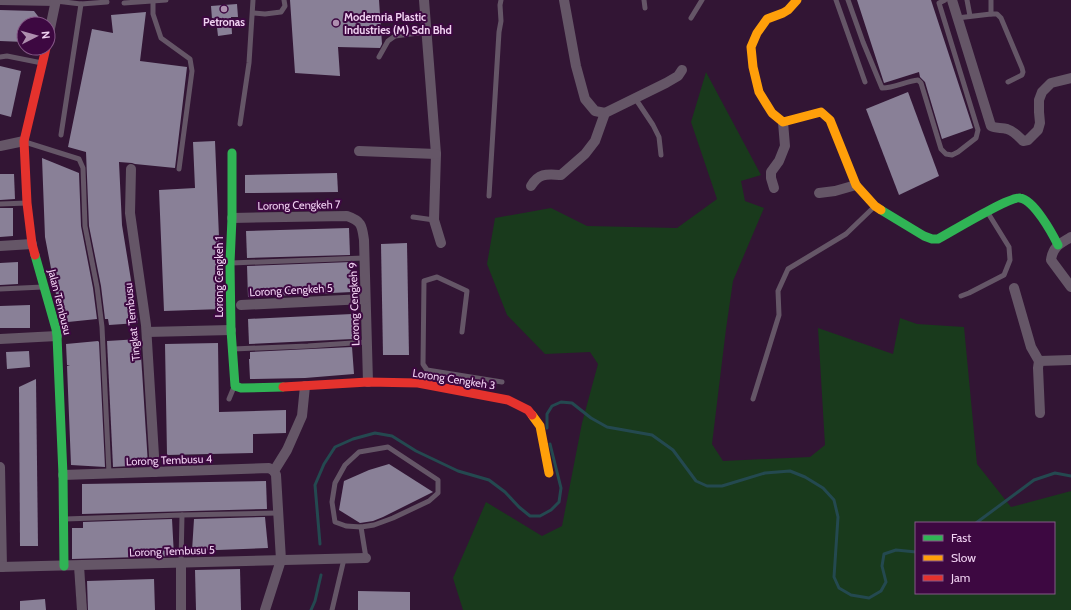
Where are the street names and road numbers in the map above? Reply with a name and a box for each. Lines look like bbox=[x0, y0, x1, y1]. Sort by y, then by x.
street label: Lorong Cengkeh 7 bbox=[257, 197, 341, 213]
street label: Lorong Cengkeh 1 bbox=[212, 236, 226, 318]
street label: Lorong Cengkeh 9 bbox=[346, 262, 362, 346]
street label: Jalan Tembusu bbox=[45, 267, 75, 336]
street label: Lorong Cengkeh 5 bbox=[249, 281, 333, 299]
street label: Tingkat Tembusu bbox=[121, 282, 143, 362]
street label: Lorong Cengkeh 3 bbox=[412, 366, 496, 392]
street label: Lorong Tembusu 4 bbox=[126, 451, 213, 469]
street label: Lorong Tembusu 5 bbox=[129, 543, 215, 559]

